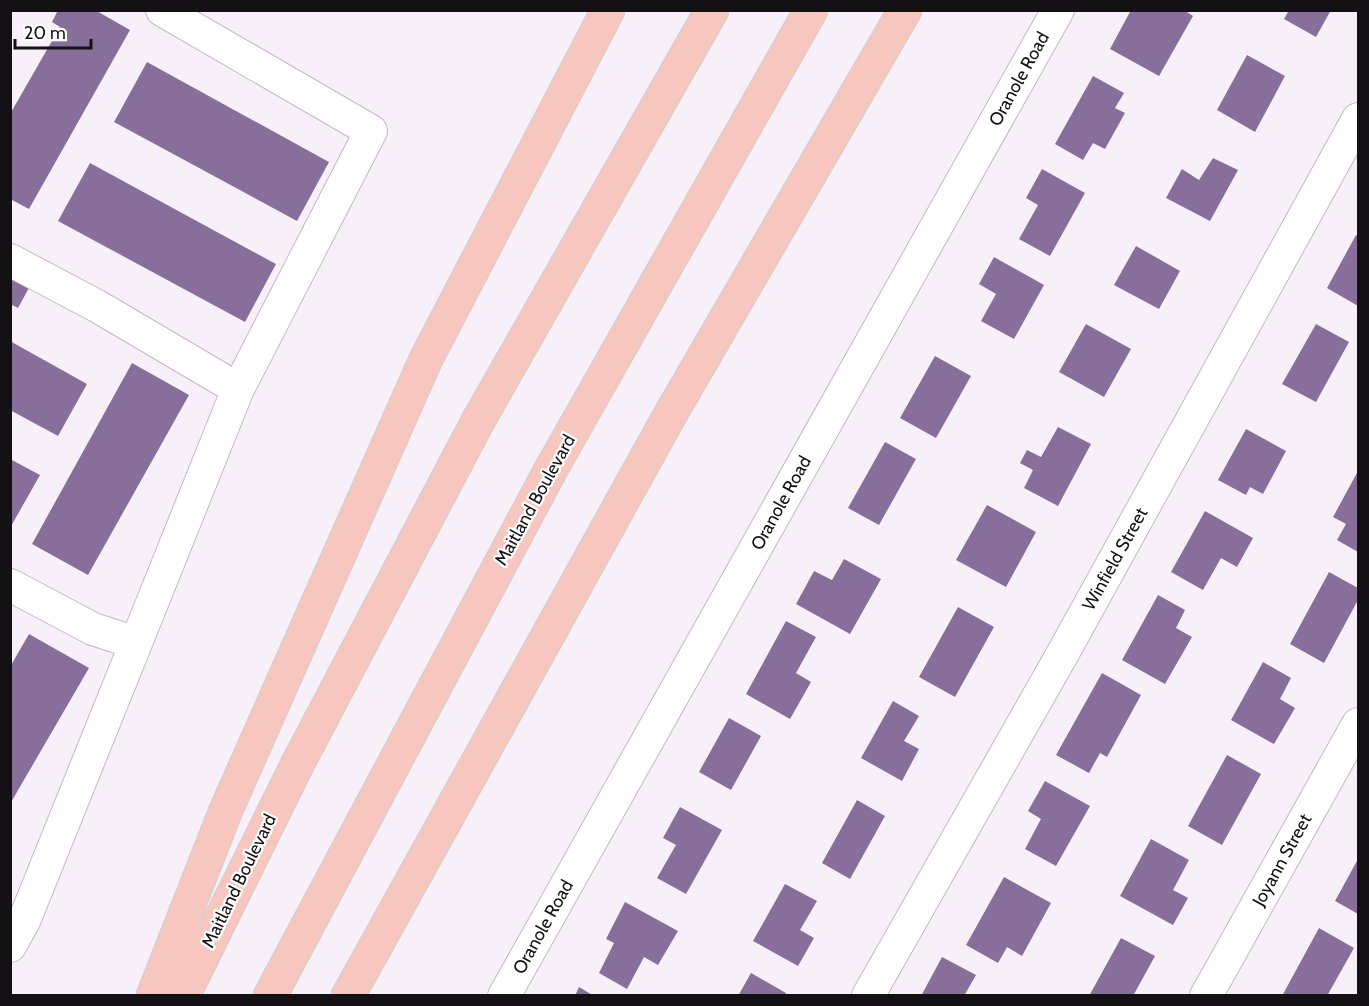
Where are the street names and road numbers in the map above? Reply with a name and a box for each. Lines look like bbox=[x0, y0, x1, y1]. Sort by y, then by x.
street label: Oranole Road bbox=[984, 28, 1054, 130]
street label: Maitland Boulevard bbox=[490, 431, 580, 569]
street label: Oranole Road bbox=[746, 452, 816, 554]
street label: Winfield Street bbox=[1078, 504, 1152, 614]
street label: Maitland Boulevard bbox=[197, 810, 281, 952]
street label: Joyann Street bbox=[1247, 810, 1316, 911]
street label: Oranole Road bbox=[508, 876, 578, 978]

